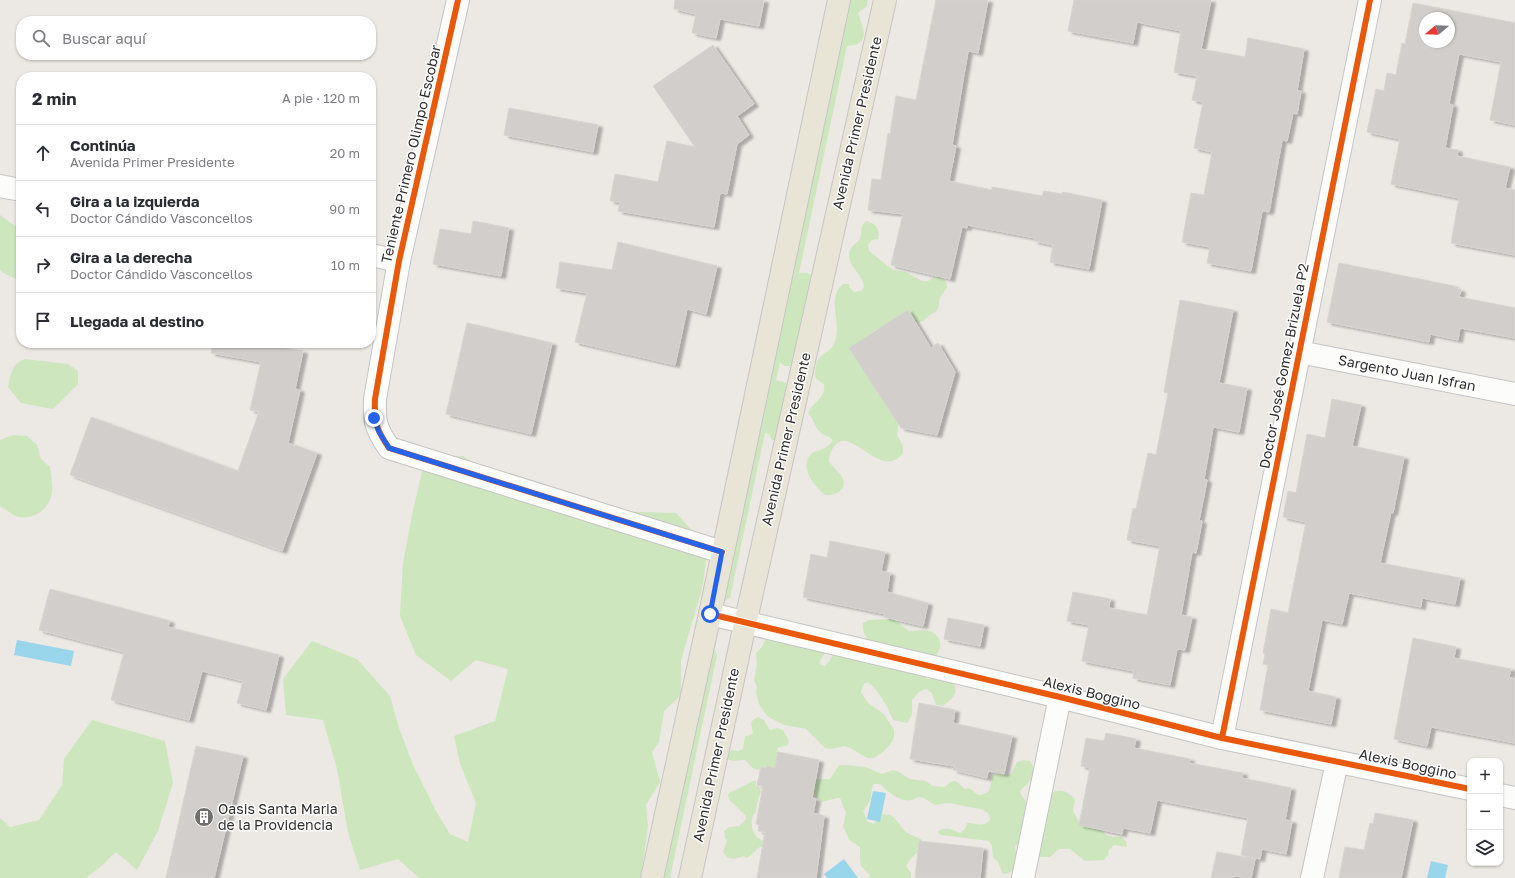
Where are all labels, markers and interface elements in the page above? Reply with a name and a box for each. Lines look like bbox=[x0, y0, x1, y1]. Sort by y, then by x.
north arrow bbox=[1419, 12, 1455, 48]
search box bbox=[16, 16, 376, 60]
icon: search bbox=[30, 27, 52, 49]
text: Buscar aquí bbox=[62, 29, 146, 47]
street label: Avenida Primer Presidente bbox=[828, 35, 885, 211]
street label: Teniente Primero Olimpo Escobar bbox=[377, 43, 444, 265]
text: 2 min bbox=[32, 88, 76, 109]
text: A pie · 120 m bbox=[282, 90, 360, 106]
text: Continúa bbox=[70, 136, 136, 154]
icon: ahead bbox=[32, 142, 54, 164]
text: 20 m bbox=[330, 145, 360, 161]
text: Avenida Primer Presidente bbox=[70, 154, 235, 170]
text: Gira a la izquierda bbox=[70, 192, 200, 210]
icon: left bbox=[32, 198, 54, 220]
text: 90 m bbox=[329, 201, 360, 217]
text: Doctor Cándido Vasconcellos bbox=[70, 210, 253, 226]
text: Gira a la derecha bbox=[70, 248, 192, 266]
icon: right bbox=[32, 254, 54, 276]
text: 10 m bbox=[331, 257, 360, 273]
street label: Doctor José Gomez Brizuela P2 bbox=[1255, 262, 1312, 470]
text: Doctor Cándido Vasconcellos bbox=[70, 266, 253, 282]
icon: arrive bbox=[32, 310, 54, 332]
text: Llegada al destino bbox=[70, 312, 204, 330]
street label: Avenida Primer Presidente bbox=[757, 351, 814, 527]
street label: Sargento Juan Isfran bbox=[1337, 351, 1477, 394]
route end bbox=[365, 409, 383, 427]
route start bbox=[701, 605, 719, 623]
street label: Avenida Primer Presidente bbox=[689, 666, 742, 843]
street label: Alexis Boggino bbox=[1042, 672, 1142, 713]
street label: Alexis Boggino bbox=[1358, 745, 1458, 782]
map controls bbox=[1467, 758, 1503, 866]
button: + bbox=[1467, 758, 1503, 794]
button: − bbox=[1467, 794, 1503, 830]
place label: Oasis Santa Maria de la Providencia bbox=[218, 800, 338, 833]
building icon: Oasis Santa Maria de la Providencia bbox=[193, 806, 215, 828]
button: layers bbox=[1467, 830, 1503, 866]

